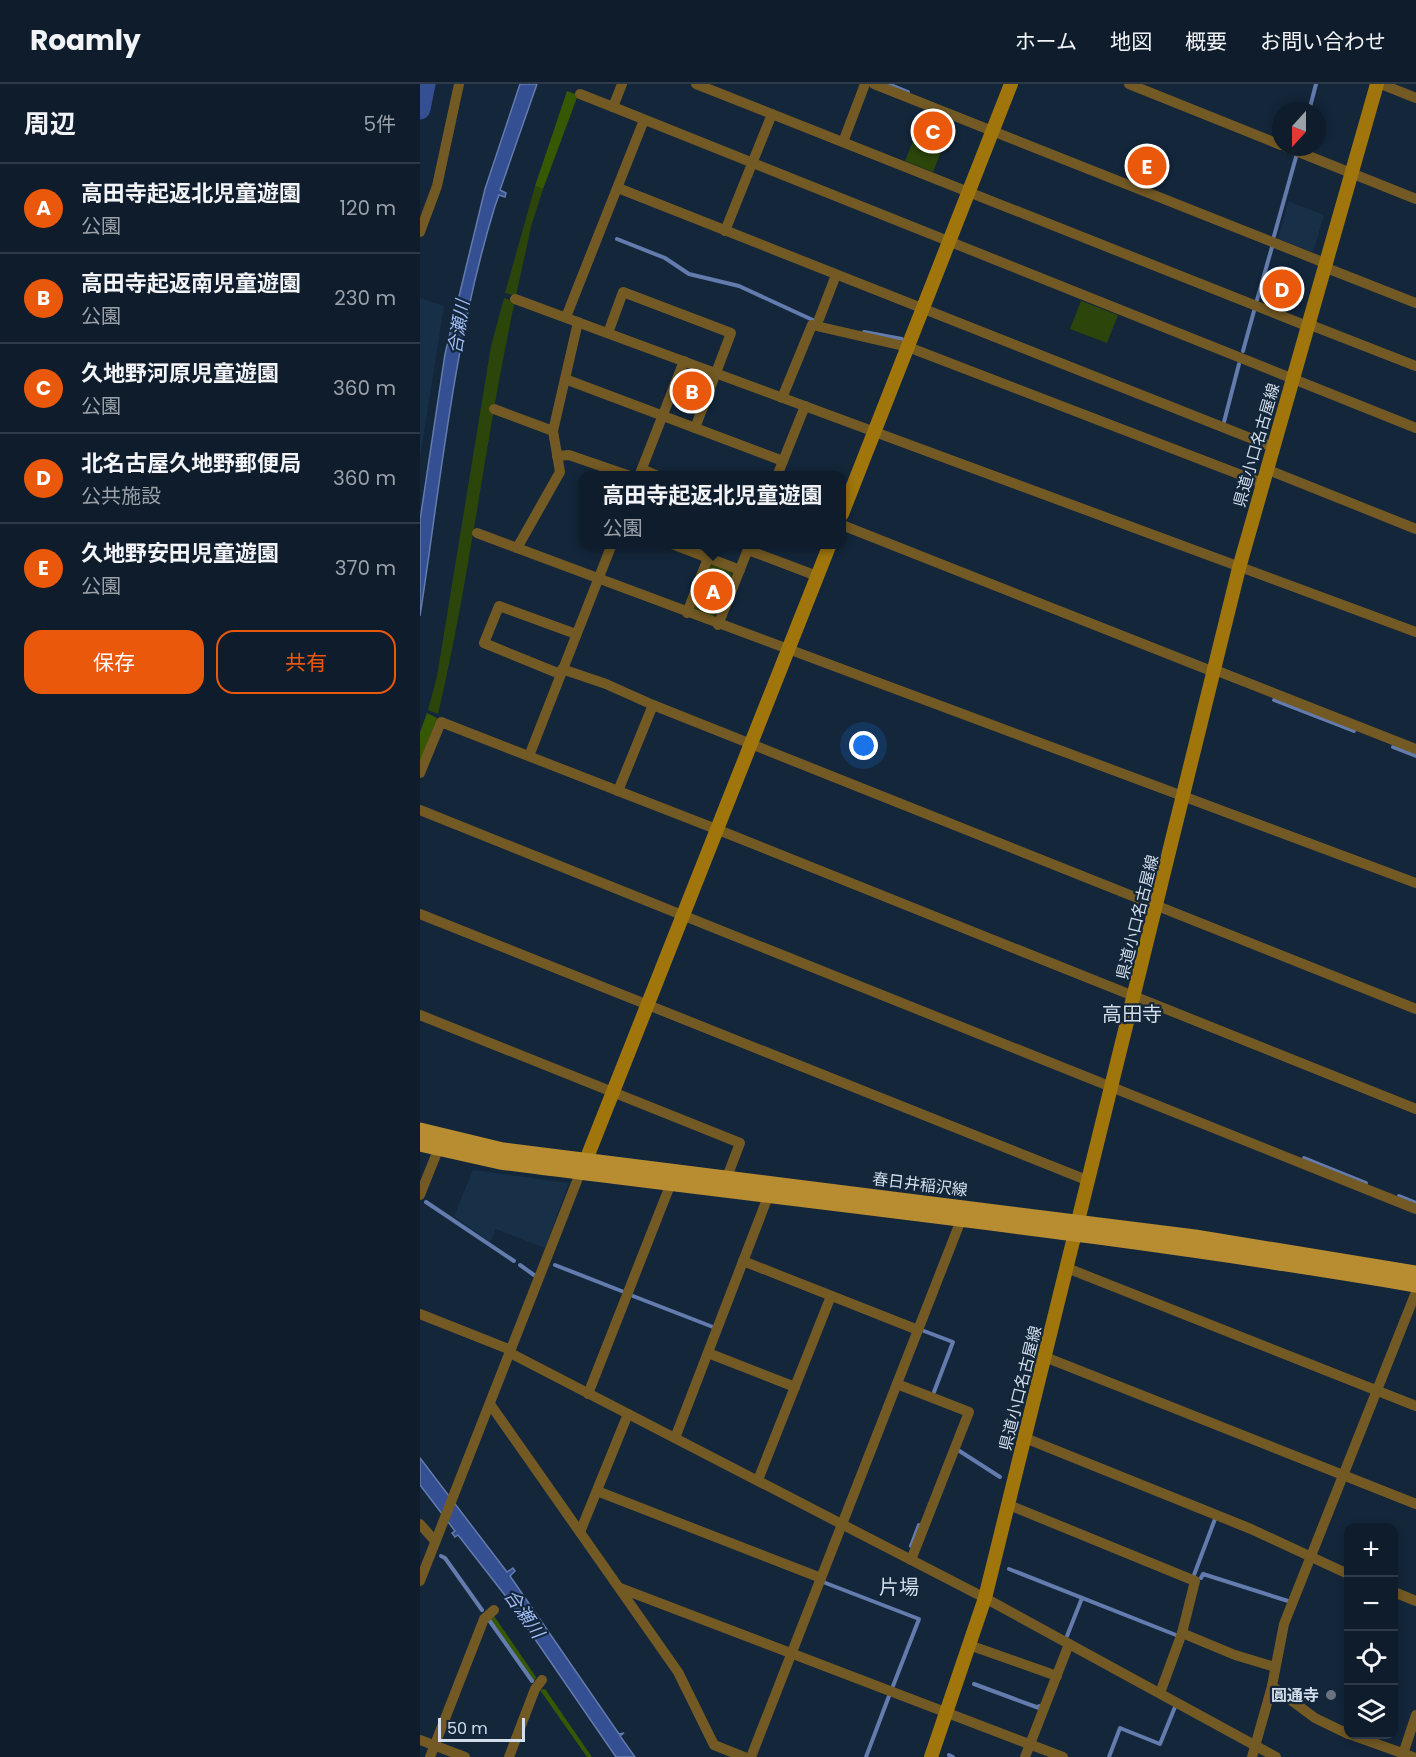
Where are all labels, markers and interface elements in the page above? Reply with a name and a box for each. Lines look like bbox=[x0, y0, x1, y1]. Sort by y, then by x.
text: Roamly bbox=[30, 21, 141, 60]
text: ホーム bbox=[1015, 27, 1077, 56]
text: 地図 bbox=[1110, 27, 1152, 56]
text: 概要 bbox=[1185, 27, 1227, 56]
text: お問い合わせ bbox=[1260, 27, 1386, 56]
north arrow bbox=[1272, 102, 1326, 156]
text: 周辺 bbox=[24, 106, 76, 142]
pin: C bbox=[914, 108, 952, 154]
text: 5件 bbox=[363, 110, 396, 138]
pin: E bbox=[1128, 144, 1166, 188]
text: 高田寺起返北児童遊園 bbox=[81, 178, 301, 209]
text: A bbox=[36, 194, 51, 222]
text: 120 m bbox=[340, 194, 396, 222]
text: 公園 bbox=[81, 212, 121, 240]
pin: D bbox=[1262, 266, 1302, 312]
text: 高田寺起返南児童遊園 bbox=[81, 268, 301, 299]
text: B bbox=[37, 284, 50, 312]
text: 230 m bbox=[334, 284, 396, 312]
water label: 合瀬川 bbox=[442, 296, 475, 356]
text: 公園 bbox=[81, 302, 121, 330]
text: 久地野河原児童遊園 bbox=[81, 358, 279, 389]
pin: B bbox=[672, 368, 712, 414]
text: C bbox=[36, 374, 51, 402]
text: 360 m bbox=[333, 374, 396, 402]
street label: 県道小口名古屋線 bbox=[1228, 380, 1285, 510]
text: 公園 bbox=[81, 392, 121, 420]
text: 北名古屋久地野郵便局 bbox=[81, 448, 301, 479]
text: D bbox=[36, 464, 51, 492]
text: 360 m bbox=[333, 464, 396, 492]
popup bbox=[579, 471, 846, 549]
text: 高田寺起返北児童遊園 bbox=[602, 480, 823, 511]
text: 公共施設 bbox=[81, 482, 161, 510]
text: 公園 bbox=[602, 514, 642, 542]
text: 久地野安田児童遊園 bbox=[81, 538, 279, 569]
text: E bbox=[38, 554, 49, 582]
text: 370 m bbox=[335, 554, 396, 582]
pin: A bbox=[694, 568, 732, 614]
text: 公園 bbox=[81, 572, 121, 600]
button: 保存 bbox=[24, 630, 204, 694]
button: 共有 bbox=[216, 630, 396, 694]
your location bbox=[849, 731, 878, 760]
street label: 県道小口名古屋線 bbox=[1111, 852, 1164, 982]
district label: 高田寺 bbox=[1102, 1000, 1162, 1028]
street label: 春日井稲沢線 bbox=[871, 1167, 969, 1202]
street label: 県道小口名古屋線 bbox=[994, 1323, 1047, 1453]
map controls bbox=[1344, 1523, 1398, 1739]
button: + bbox=[1344, 1523, 1398, 1577]
district label: 片場 bbox=[879, 1573, 919, 1601]
button: − bbox=[1344, 1577, 1398, 1631]
water label: 合瀬川 bbox=[499, 1584, 551, 1645]
button: locate bbox=[1344, 1631, 1398, 1685]
place label: 圓通寺 bbox=[1271, 1684, 1319, 1707]
button: layers bbox=[1344, 1685, 1398, 1739]
marker: 圓通寺 bbox=[1324, 1688, 1338, 1702]
scale bar bbox=[438, 1715, 525, 1742]
text: 50 m bbox=[447, 1717, 488, 1740]

